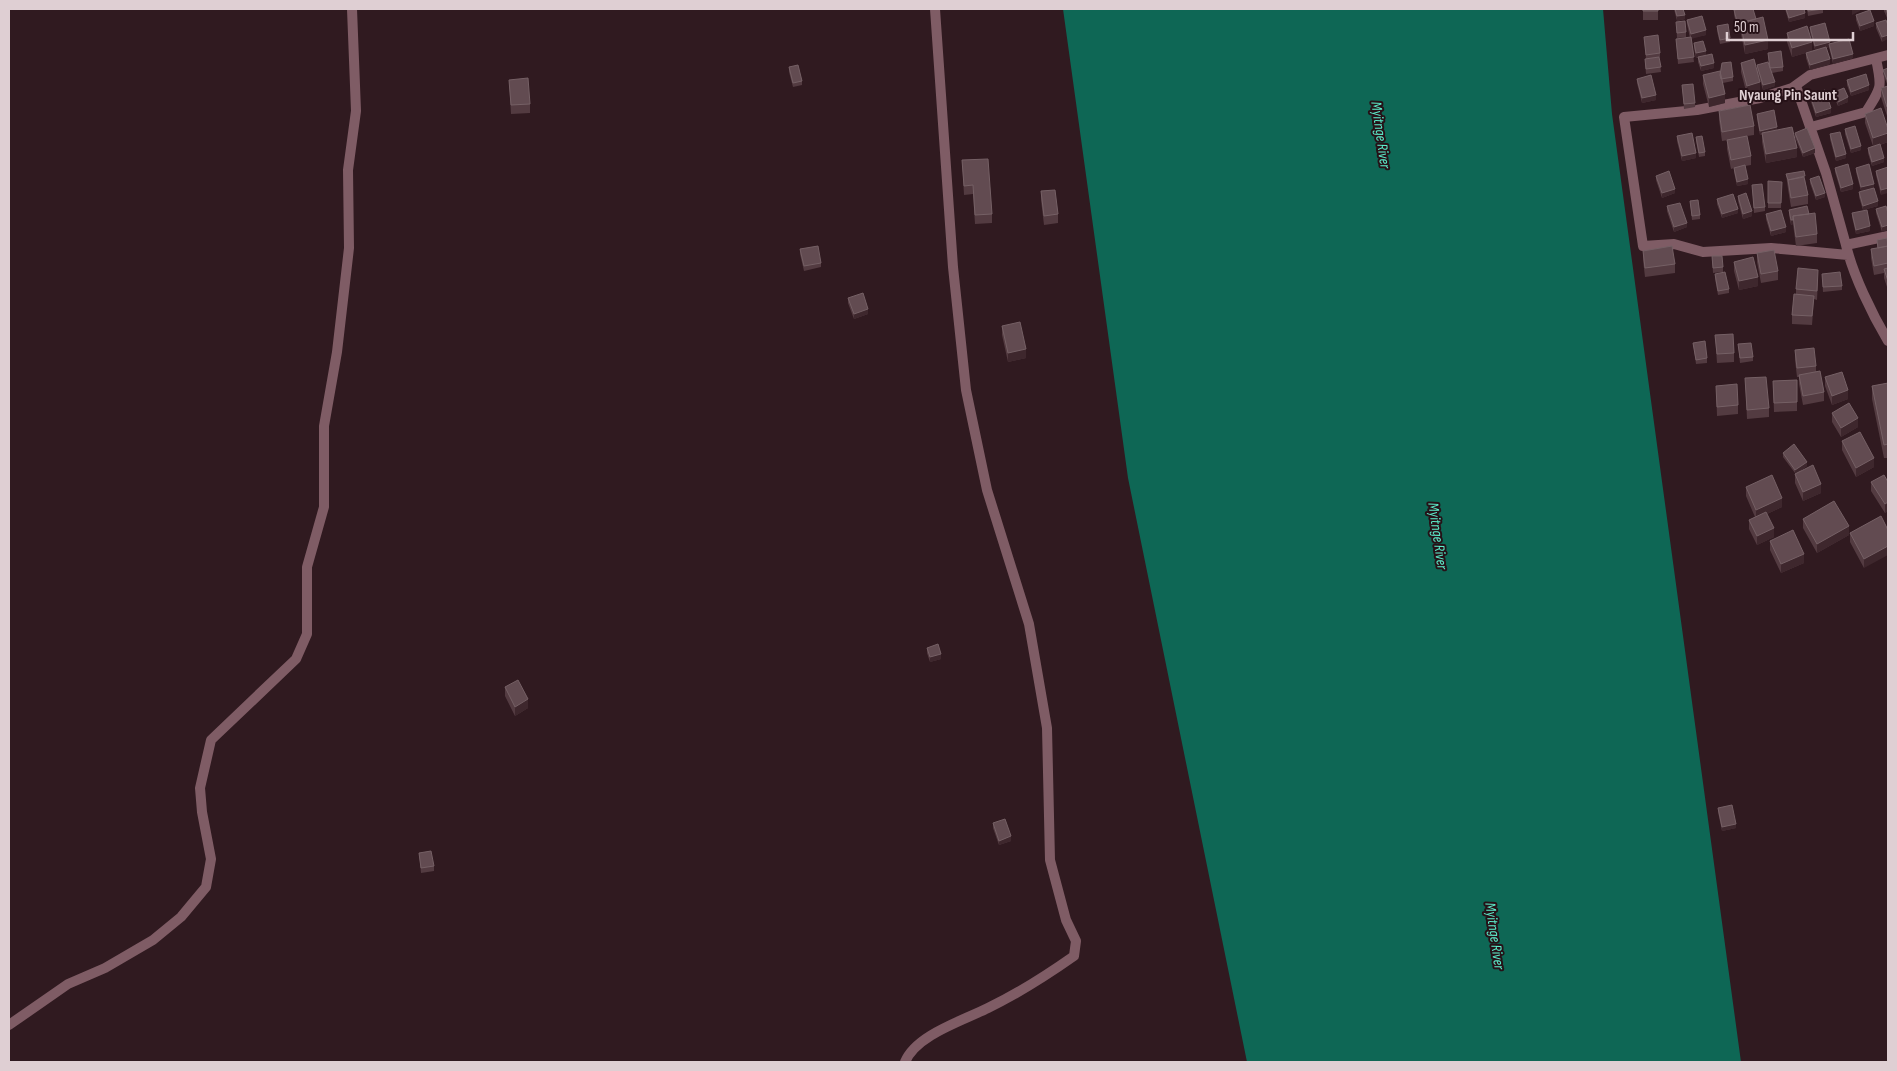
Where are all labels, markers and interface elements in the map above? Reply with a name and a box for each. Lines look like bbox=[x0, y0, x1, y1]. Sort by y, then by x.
scale bar bbox=[1727, 10, 1853, 42]
text: 50 m bbox=[1734, 18, 1759, 37]
district label: Nyaung Pin Saunt bbox=[1739, 86, 1837, 105]
water label: Myitnge River bbox=[1366, 100, 1395, 170]
water label: Myitnge River bbox=[1423, 501, 1452, 571]
water label: Myitnge River bbox=[1480, 901, 1509, 971]

